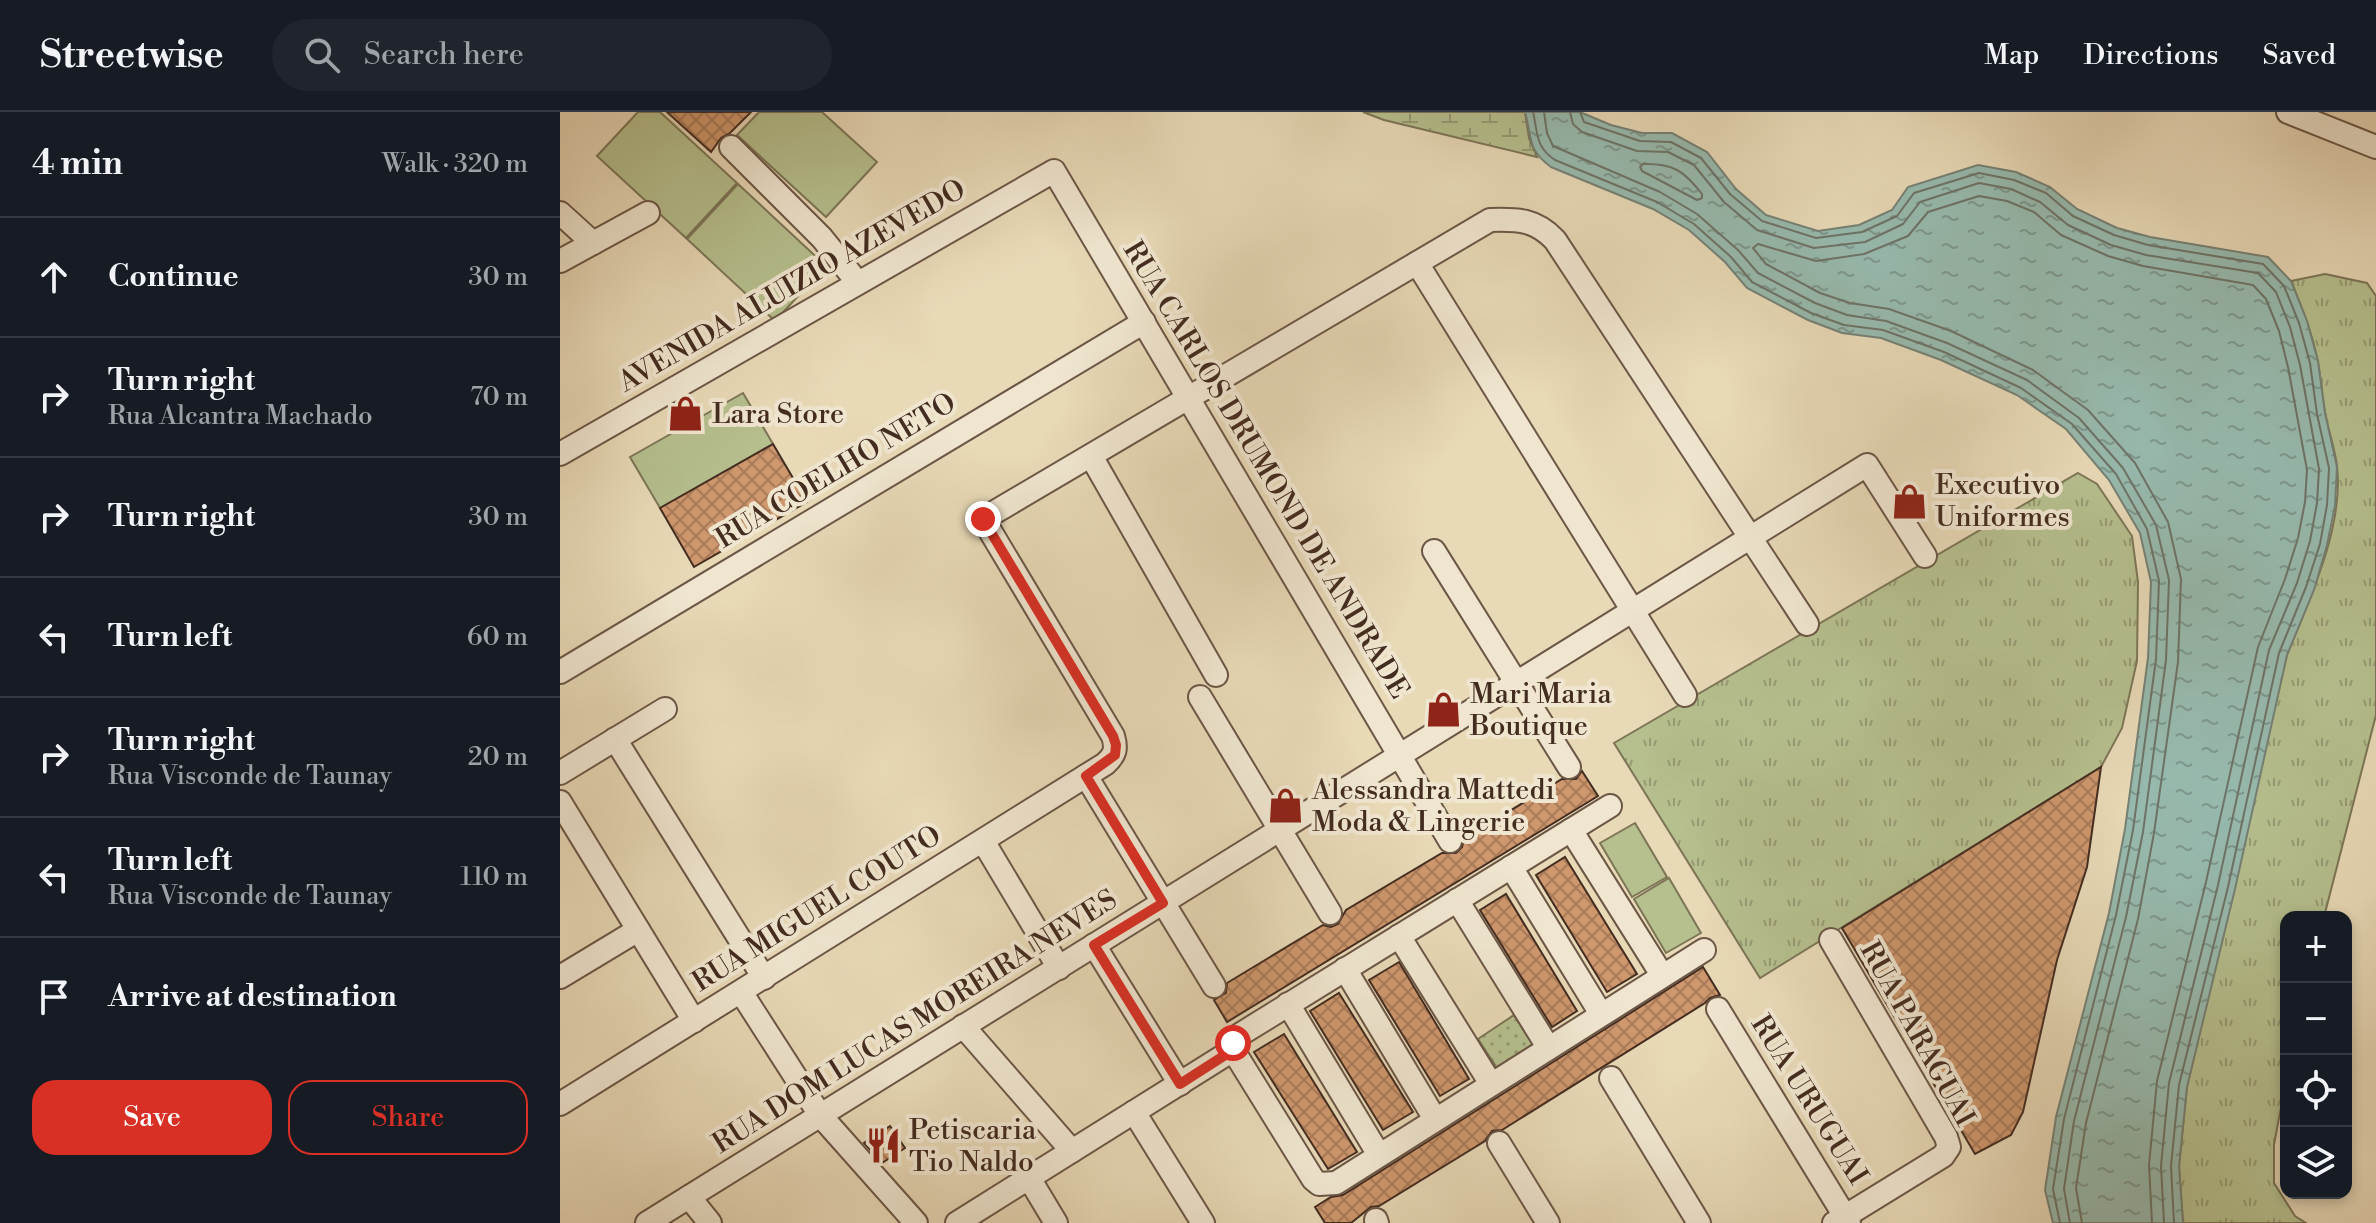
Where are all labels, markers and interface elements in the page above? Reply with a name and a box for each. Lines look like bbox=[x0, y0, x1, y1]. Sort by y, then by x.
search box bbox=[272, 19, 832, 91]
text: Streetwise bbox=[40, 32, 224, 79]
icon: search bbox=[300, 33, 344, 77]
text: Search here bbox=[364, 36, 524, 74]
text: Map bbox=[1984, 38, 2039, 73]
text: Directions bbox=[2083, 38, 2218, 73]
text: Saved bbox=[2262, 38, 2336, 73]
text: 4 min bbox=[32, 143, 123, 185]
text: Walk · 320 m bbox=[382, 148, 528, 180]
street label: AVENIDA ALUIZIO AZEVEDO bbox=[611, 172, 972, 400]
street label: RUA CARLOS DRUMOND DE ANDRADE bbox=[1115, 235, 1417, 705]
icon: ahead bbox=[32, 255, 76, 299]
text: Continue bbox=[108, 258, 239, 296]
text: 30 m bbox=[468, 261, 528, 293]
text: Turn right bbox=[108, 362, 255, 400]
icon: right bbox=[32, 375, 76, 419]
text: 70 m bbox=[470, 381, 528, 413]
street label: RUA COELHO NETO bbox=[710, 385, 962, 557]
shop icon: Lara Store bbox=[667, 395, 705, 433]
place label: Lara Store bbox=[712, 397, 844, 432]
text: Rua Alcantra Machado bbox=[108, 400, 373, 432]
place label: Executivo Uniformes bbox=[1935, 468, 2070, 535]
shop icon: Executivo Uniformes bbox=[1890, 482, 1928, 520]
icon: right bbox=[32, 495, 76, 539]
text: Turn right bbox=[108, 498, 255, 536]
text: 30 m bbox=[468, 501, 528, 533]
route end bbox=[965, 501, 1001, 537]
icon: left bbox=[32, 615, 76, 659]
text: Turn left bbox=[108, 618, 232, 656]
text: 60 m bbox=[467, 621, 528, 653]
place label: Mari Maria Boutique bbox=[1469, 677, 1612, 744]
shop icon: Mari Maria Boutique bbox=[1425, 691, 1463, 729]
text: Turn right bbox=[108, 722, 255, 760]
icon: right bbox=[32, 735, 76, 779]
text: 20 m bbox=[468, 741, 528, 773]
text: Rua Visconde de Taunay bbox=[108, 760, 392, 792]
place label: Alessandra Mattedi Moda & Lingerie bbox=[1311, 773, 1555, 840]
shop icon: Alessandra Mattedi Moda & Lingerie bbox=[1267, 787, 1305, 825]
street label: RUA MIGUEL COUTO bbox=[686, 818, 948, 1000]
text: Turn left bbox=[108, 842, 232, 880]
icon: left bbox=[32, 855, 76, 899]
text: 110 m bbox=[460, 861, 528, 893]
text: Rua Visconde de Taunay bbox=[108, 880, 392, 912]
street label: RUA DOM LUCAS MOREIRA NEVES bbox=[706, 882, 1124, 1162]
map controls bbox=[2280, 911, 2352, 1199]
button: + bbox=[2280, 911, 2352, 983]
street label: RUA PARAGUAI bbox=[1852, 936, 1982, 1133]
icon: arrive bbox=[32, 975, 76, 1019]
text: Arrive at destination bbox=[108, 978, 397, 1016]
button: − bbox=[2280, 983, 2352, 1055]
street label: RUA URUGUAI bbox=[1743, 1009, 1875, 1192]
route start bbox=[1215, 1025, 1251, 1061]
button: locate bbox=[2280, 1055, 2352, 1127]
button: Save bbox=[32, 1080, 272, 1155]
button: Share bbox=[288, 1080, 528, 1155]
place label: Petiscaria Tio Naldo bbox=[909, 1113, 1037, 1180]
restaurant icon: Petiscaria Tio Naldo bbox=[864, 1127, 902, 1165]
button: layers bbox=[2280, 1127, 2352, 1199]

